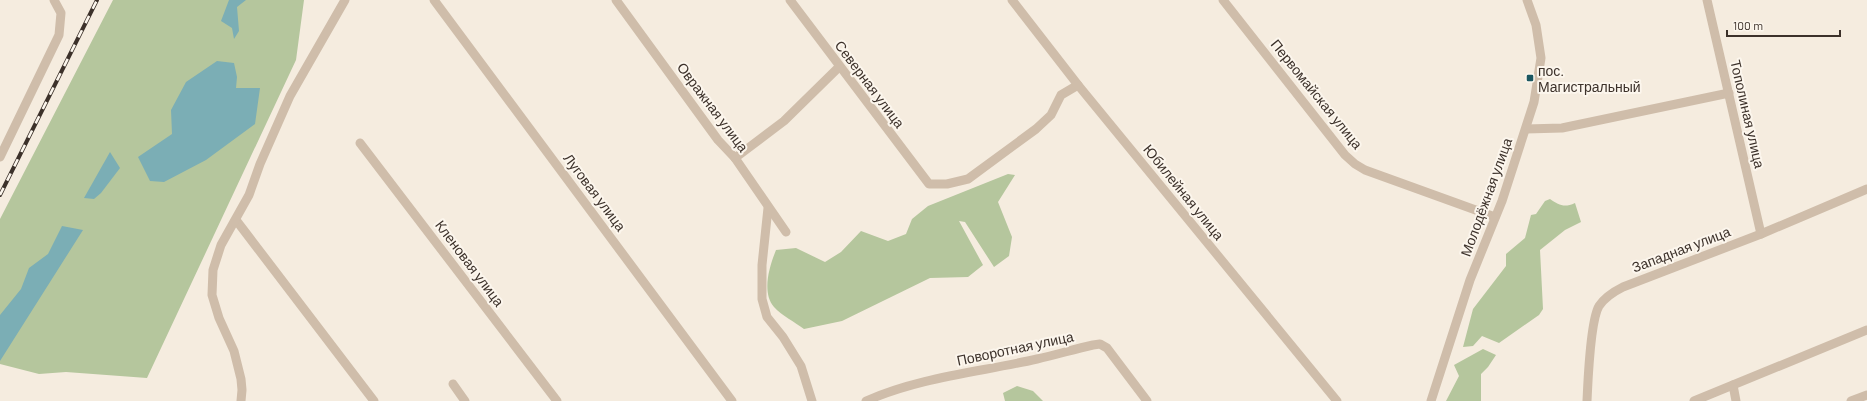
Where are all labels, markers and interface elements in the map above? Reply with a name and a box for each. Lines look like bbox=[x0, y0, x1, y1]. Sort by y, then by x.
scale bar bbox=[1727, 12, 1840, 38]
text: 100 m bbox=[1733, 18, 1763, 32]
street label: Первомайская улица bbox=[1268, 36, 1367, 152]
street label: Северная улица bbox=[832, 37, 909, 131]
street label: Тополиная улица bbox=[1727, 58, 1769, 170]
street label: Овражная улица bbox=[674, 59, 752, 155]
place label: пос. Магистральный bbox=[1538, 62, 1641, 95]
marker: пос. Магистральный bbox=[1525, 73, 1535, 83]
street label: Молодёжная улица bbox=[1457, 135, 1515, 259]
street label: Юбилейная улица bbox=[1140, 141, 1228, 243]
street label: Луговая улица bbox=[560, 150, 630, 234]
street label: Кленовая улица bbox=[432, 217, 508, 310]
street label: Западная улица bbox=[1629, 222, 1733, 276]
street label: Поворотная улица bbox=[955, 327, 1075, 369]

